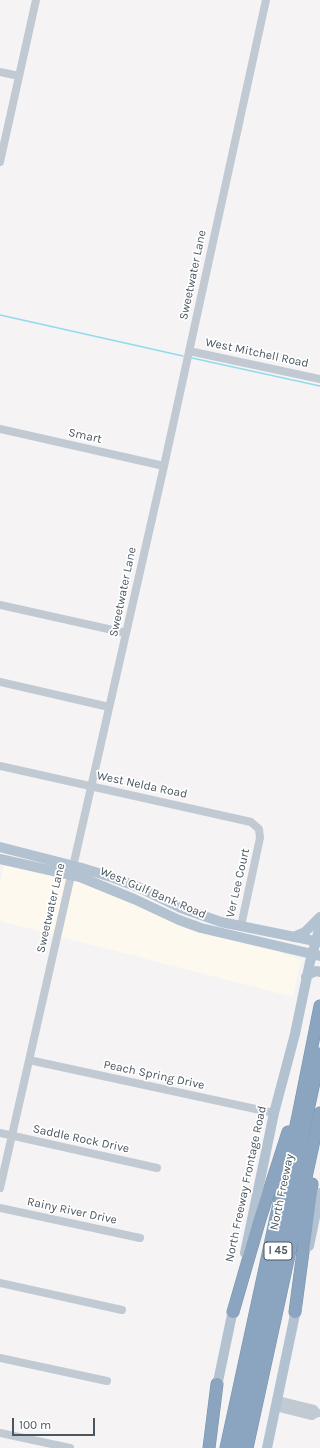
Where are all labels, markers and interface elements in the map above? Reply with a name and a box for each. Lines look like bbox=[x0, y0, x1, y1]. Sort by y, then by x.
street label: Sweetwater Lane bbox=[176, 229, 210, 321]
street label: West Mitchell Road bbox=[204, 335, 310, 371]
street label: Smart bbox=[67, 425, 103, 447]
street label: Sweetwater Lane bbox=[106, 546, 140, 638]
street label: West Nelda Road bbox=[95, 768, 189, 802]
street label: Ver Lee Court bbox=[223, 847, 253, 919]
street label: Sweetwater Lane bbox=[34, 862, 68, 954]
street label: West Gulf Bank Road bbox=[98, 864, 208, 922]
street label: Peach Spring Drive bbox=[102, 1057, 206, 1093]
street label: North Freeway Frontage Road bbox=[222, 1105, 270, 1263]
street label: Saddle Rock Drive bbox=[31, 1122, 131, 1156]
street label: North Freeway bbox=[267, 1153, 297, 1231]
street label: Rainy River Drive bbox=[26, 1194, 118, 1228]
road number: I 45 bbox=[264, 1242, 292, 1260]
scale bar bbox=[14, 1410, 97, 1436]
text: 100 m bbox=[19, 1418, 51, 1432]

